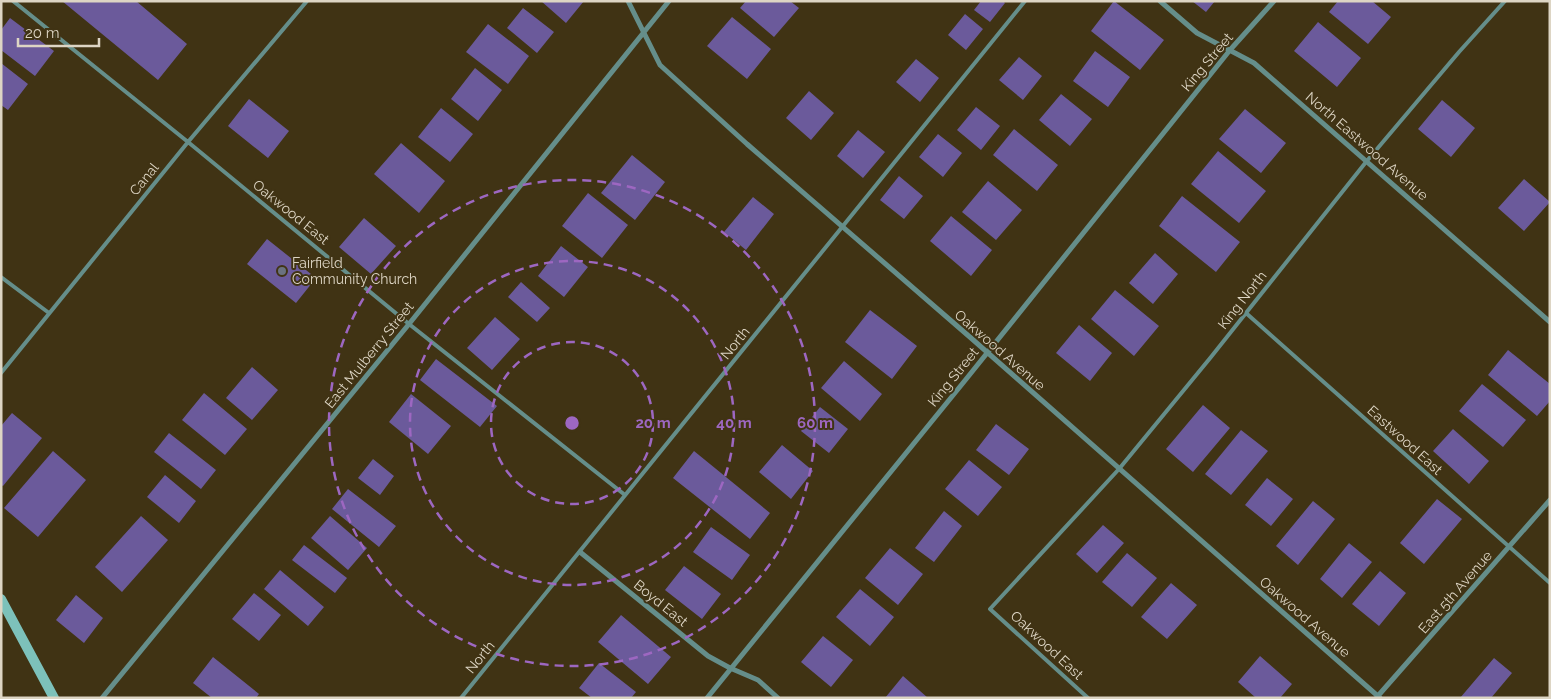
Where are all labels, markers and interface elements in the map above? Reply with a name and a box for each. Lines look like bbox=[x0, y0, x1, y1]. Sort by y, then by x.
scale bar bbox=[18, 15, 99, 47]
text: 20 m bbox=[25, 24, 60, 42]
street label: King Street bbox=[1178, 29, 1236, 94]
street label: North Eastwood Avenue bbox=[1303, 89, 1431, 203]
street label: Canal bbox=[126, 160, 162, 198]
street label: Oakwood East bbox=[250, 176, 332, 248]
place label: Fairfield Community Church bbox=[292, 255, 417, 287]
marker: Fairfield Community Church bbox=[276, 265, 288, 277]
street label: King North bbox=[1214, 268, 1270, 332]
street label: East Mulberry Street bbox=[321, 299, 417, 411]
street label: Oakwood Avenue bbox=[952, 306, 1048, 394]
street label: North bbox=[717, 324, 753, 362]
street label: King Street bbox=[924, 344, 982, 410]
street label: Eastwood East bbox=[1364, 402, 1446, 478]
centre of rings bbox=[563, 414, 581, 432]
text: 20 m bbox=[635, 414, 671, 432]
text: 40 m bbox=[716, 414, 752, 432]
text: 60 m bbox=[797, 414, 833, 432]
street label: East 5th Avenue bbox=[1415, 548, 1495, 636]
street label: Oakwood Avenue bbox=[1257, 573, 1353, 661]
street label: Boyd East bbox=[631, 576, 691, 630]
street label: Oakwood East bbox=[1007, 607, 1087, 683]
street label: North bbox=[462, 638, 498, 676]

